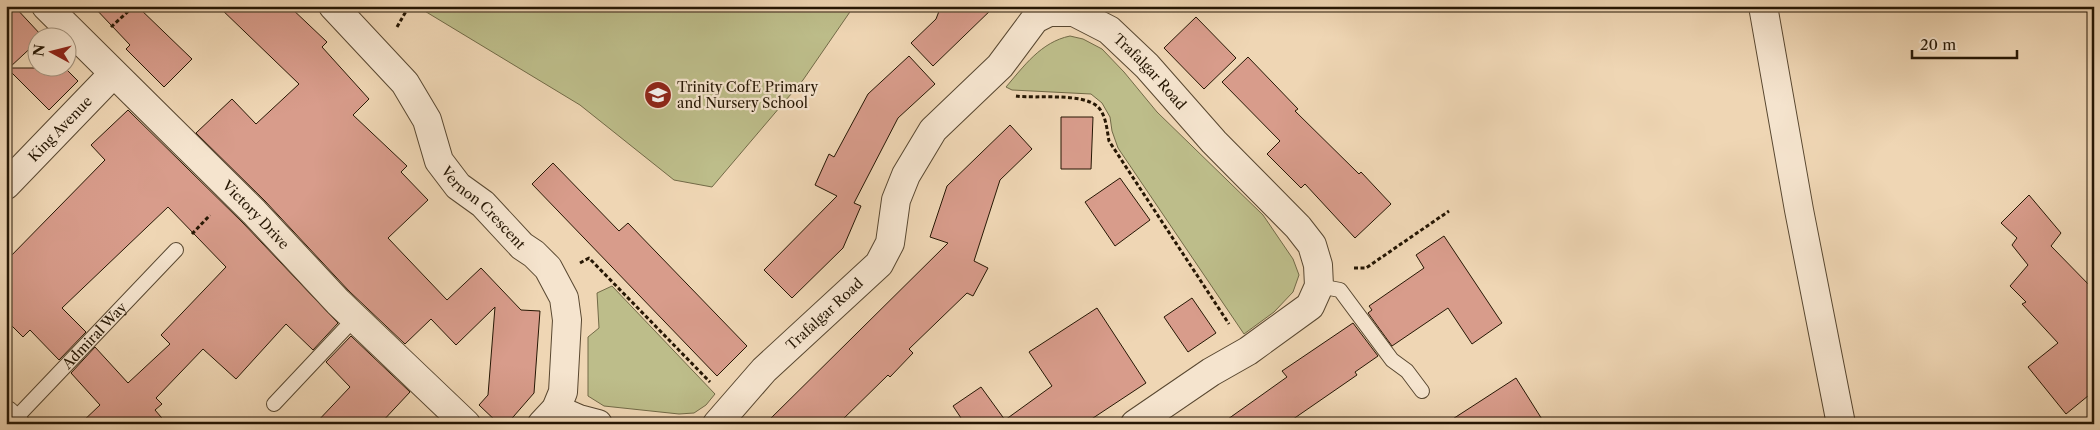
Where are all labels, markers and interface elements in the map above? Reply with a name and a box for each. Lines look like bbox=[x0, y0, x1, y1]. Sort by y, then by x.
north arrow bbox=[28, 28, 78, 78]
scale bar bbox=[1912, 28, 2018, 60]
street label: Trafalgar Road bbox=[1109, 30, 1190, 114]
text: 20 m bbox=[1920, 35, 1956, 54]
text: N bbox=[29, 43, 49, 58]
place label: Trinity CofE Primary and Nursery School bbox=[677, 78, 818, 112]
school or university icon: Trinity CofE Primary and Nursery School bbox=[643, 80, 673, 110]
street label: King Avenue bbox=[24, 92, 96, 165]
street label: Vernon Crescent bbox=[437, 162, 529, 253]
street label: Victory Drive bbox=[218, 176, 293, 253]
street label: Trafalgar Road bbox=[782, 274, 867, 354]
street label: Admiral Way bbox=[58, 298, 131, 373]

